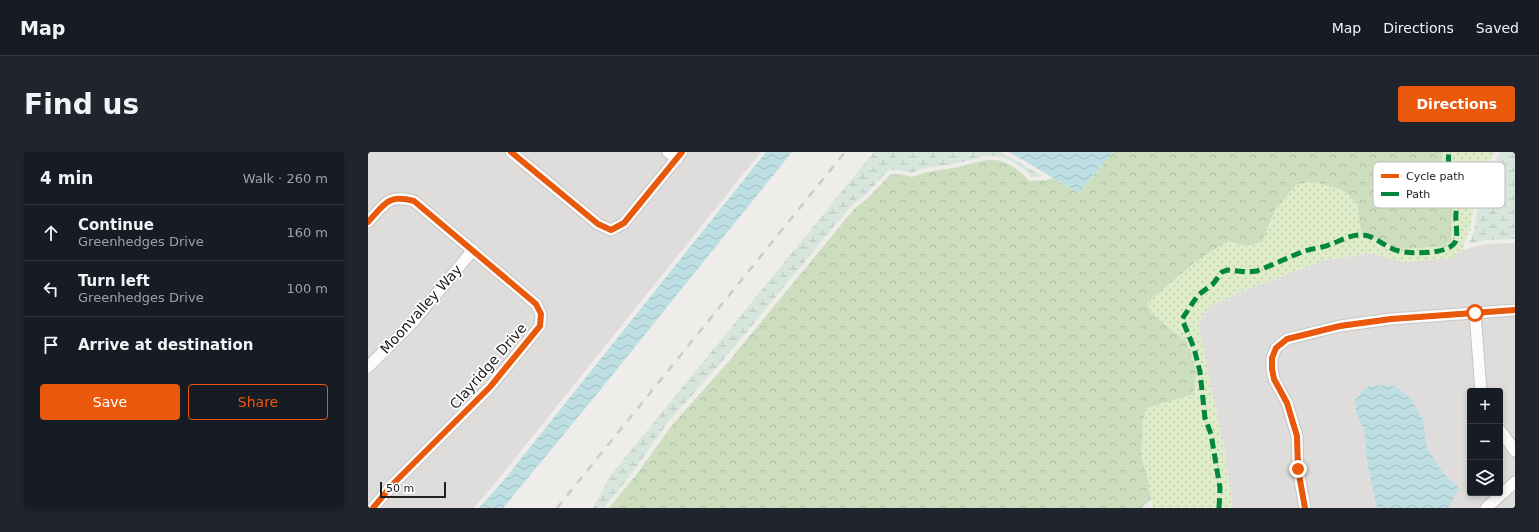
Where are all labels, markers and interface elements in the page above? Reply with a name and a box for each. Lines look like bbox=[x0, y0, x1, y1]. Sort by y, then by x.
text: Map bbox=[20, 17, 65, 39]
text: Map bbox=[1332, 20, 1361, 36]
text: Directions bbox=[1383, 20, 1454, 36]
text: Saved bbox=[1476, 20, 1519, 36]
button: Directions bbox=[1398, 86, 1515, 122]
text: Find us bbox=[24, 88, 139, 121]
legend bbox=[1373, 162, 1505, 208]
text: 4 min bbox=[40, 168, 93, 188]
text: Cycle path bbox=[1406, 170, 1465, 183]
text: Walk · 260 m bbox=[243, 171, 328, 186]
text: Path bbox=[1406, 188, 1430, 201]
text: Continue bbox=[78, 216, 154, 234]
icon: ahead bbox=[40, 222, 62, 244]
text: 160 m bbox=[286, 225, 328, 240]
text: Greenhedges Drive bbox=[78, 234, 204, 249]
street label: Moonvalley Way bbox=[377, 261, 465, 357]
text: Turn left bbox=[78, 272, 150, 290]
icon: left bbox=[40, 278, 62, 300]
text: 100 m bbox=[286, 281, 328, 296]
text: Greenhedges Drive bbox=[78, 290, 204, 305]
route start bbox=[1466, 304, 1484, 322]
street label: Clayridge Drive bbox=[446, 320, 530, 412]
icon: arrive bbox=[40, 334, 62, 356]
text: Arrive at destination bbox=[78, 336, 253, 354]
button: Save bbox=[40, 384, 180, 420]
button: Share bbox=[188, 384, 328, 420]
map controls bbox=[1467, 388, 1503, 496]
button: + bbox=[1467, 388, 1503, 424]
button: − bbox=[1467, 424, 1503, 460]
route end bbox=[1289, 460, 1307, 478]
button: layers bbox=[1467, 460, 1503, 496]
scale bar bbox=[380, 480, 446, 499]
text: 50 m bbox=[386, 482, 414, 495]

